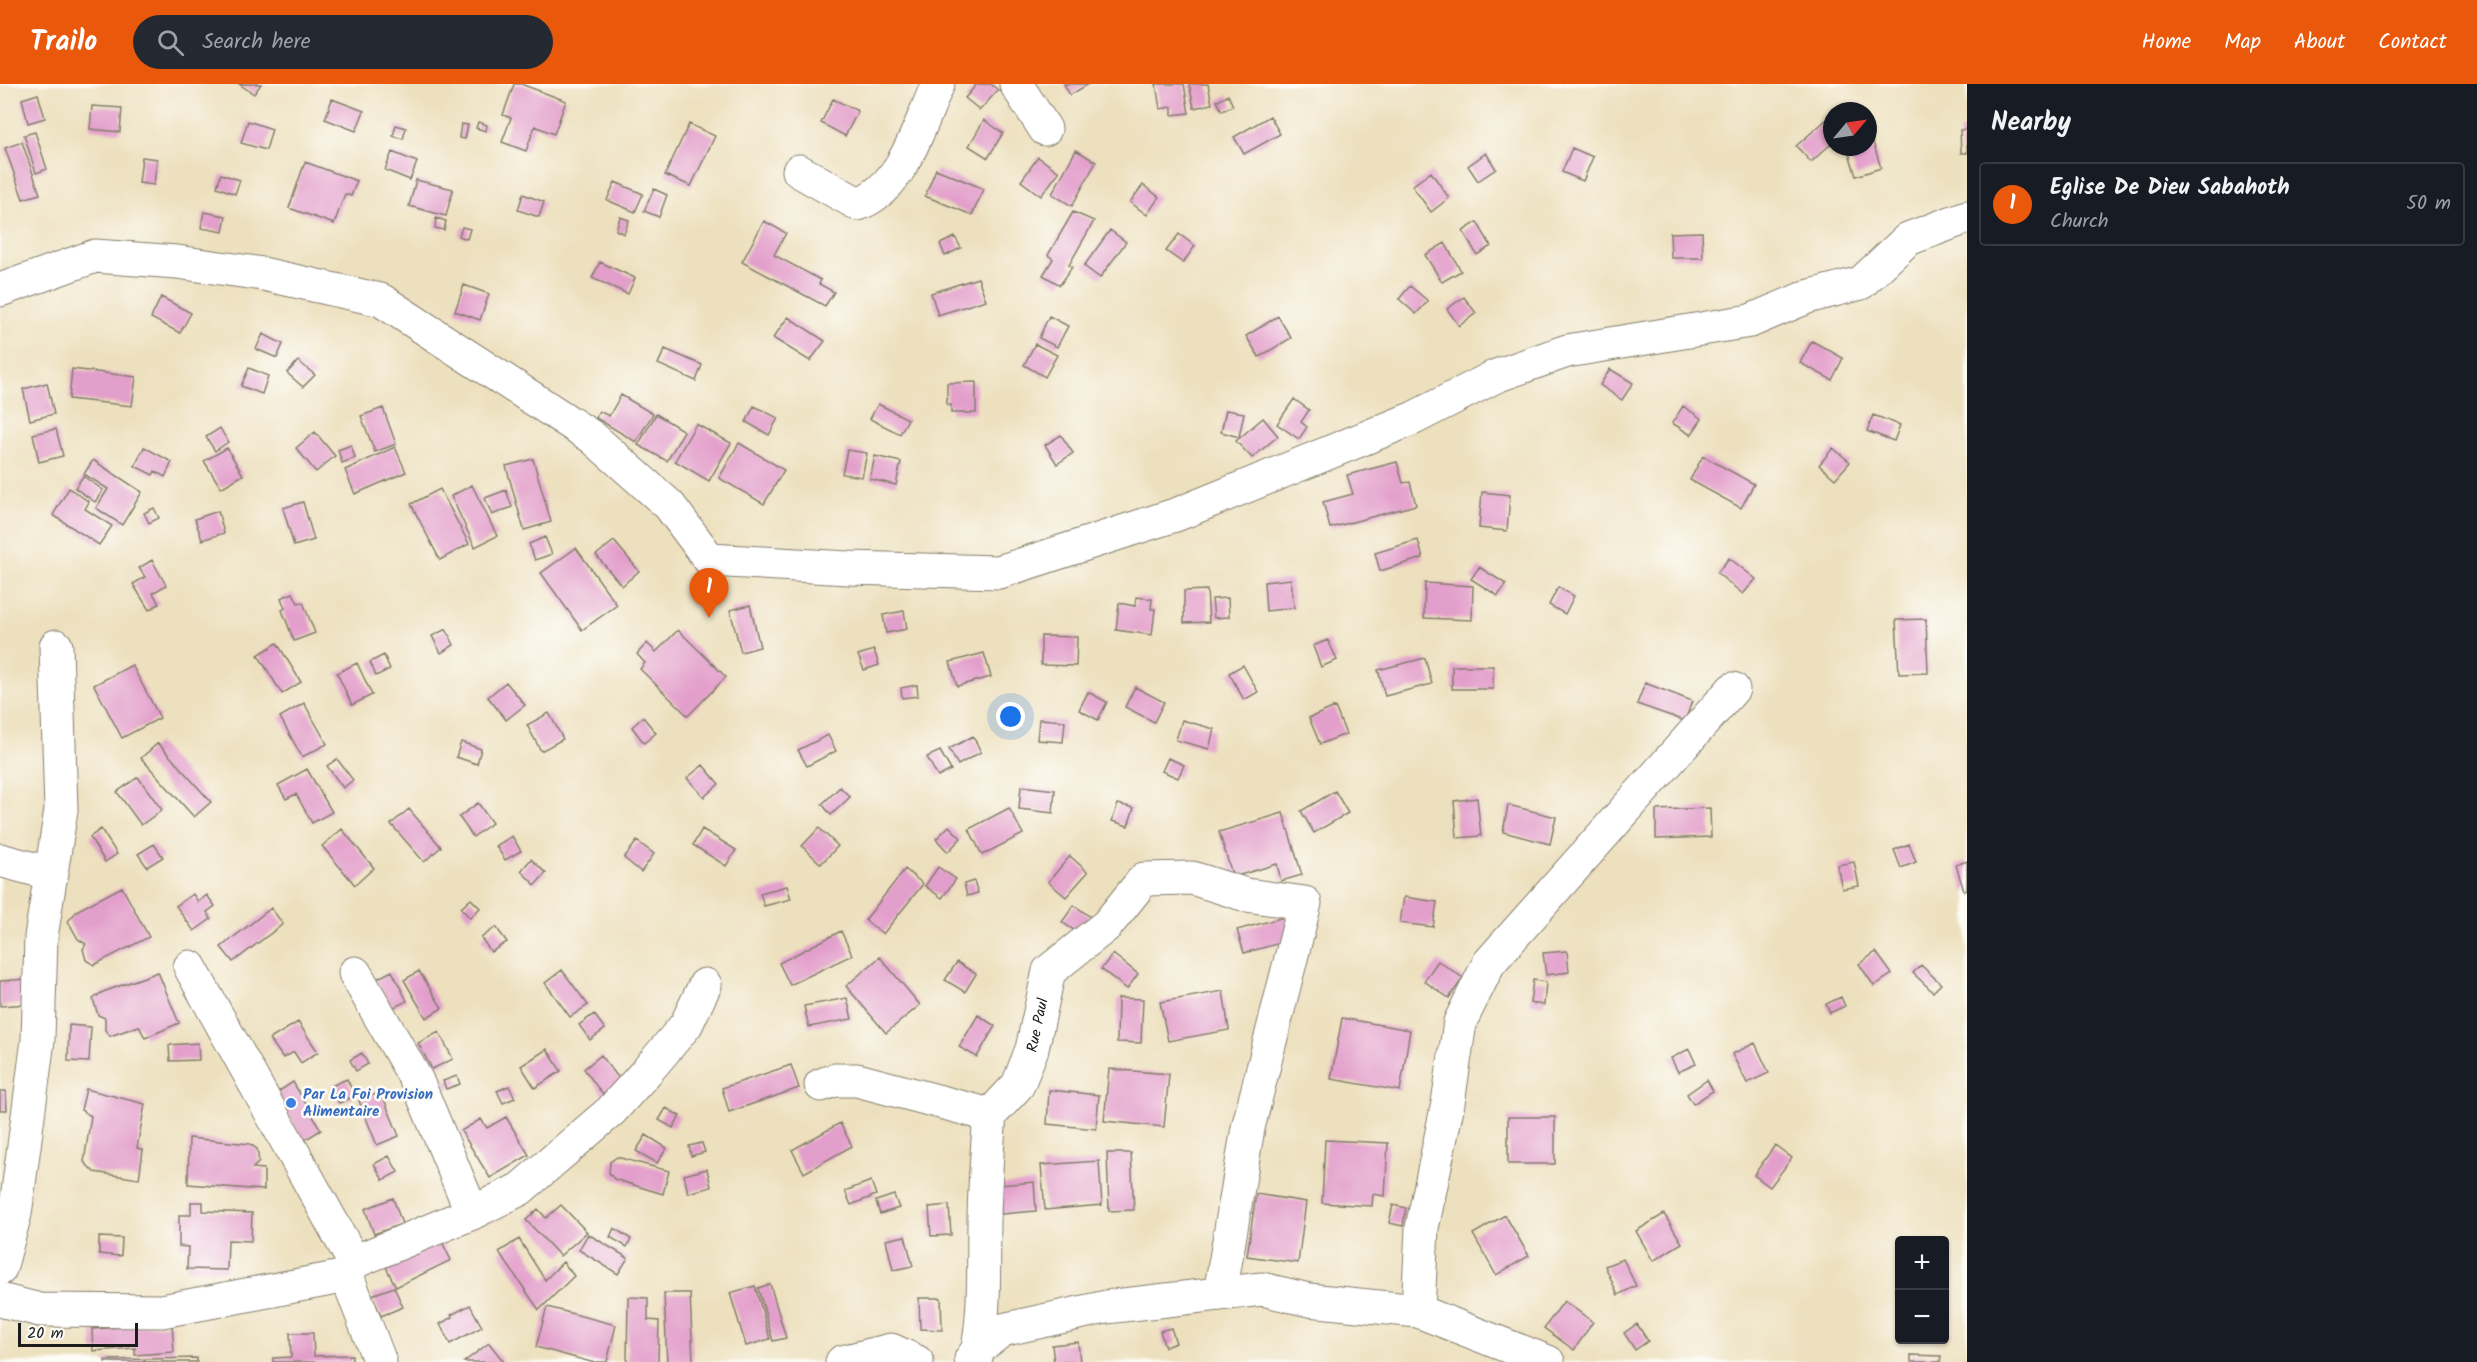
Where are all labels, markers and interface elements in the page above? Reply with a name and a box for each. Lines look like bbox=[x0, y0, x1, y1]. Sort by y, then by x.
search box bbox=[133, 15, 553, 69]
text: Trailo bbox=[30, 20, 97, 65]
text: Search here bbox=[202, 25, 311, 60]
icon: search bbox=[154, 26, 187, 59]
text: Home bbox=[2142, 26, 2191, 59]
text: Map bbox=[2224, 26, 2261, 59]
text: About bbox=[2294, 26, 2345, 59]
text: Contact bbox=[2378, 26, 2447, 59]
north arrow bbox=[1823, 102, 1877, 156]
text: Nearby bbox=[1991, 102, 2071, 144]
text: Eglise De Dieu Sabahoth bbox=[2050, 171, 2290, 206]
text: 1 bbox=[2009, 188, 2016, 220]
text: 50 m bbox=[2406, 188, 2451, 220]
text: Church bbox=[2050, 206, 2109, 238]
pin: 1 bbox=[690, 568, 728, 618]
your location bbox=[996, 702, 1025, 731]
street label: Rue Paul bbox=[1021, 996, 1056, 1055]
place label: Par La Foi Provision Alimentaire bbox=[303, 1083, 433, 1124]
marker: Par La Foi Provision Alimentaire bbox=[284, 1096, 298, 1110]
map controls bbox=[1895, 1236, 1949, 1344]
button: + bbox=[1895, 1236, 1949, 1290]
button: − bbox=[1895, 1290, 1949, 1344]
scale bar bbox=[18, 1320, 138, 1348]
text: 20 m bbox=[27, 1321, 63, 1346]

